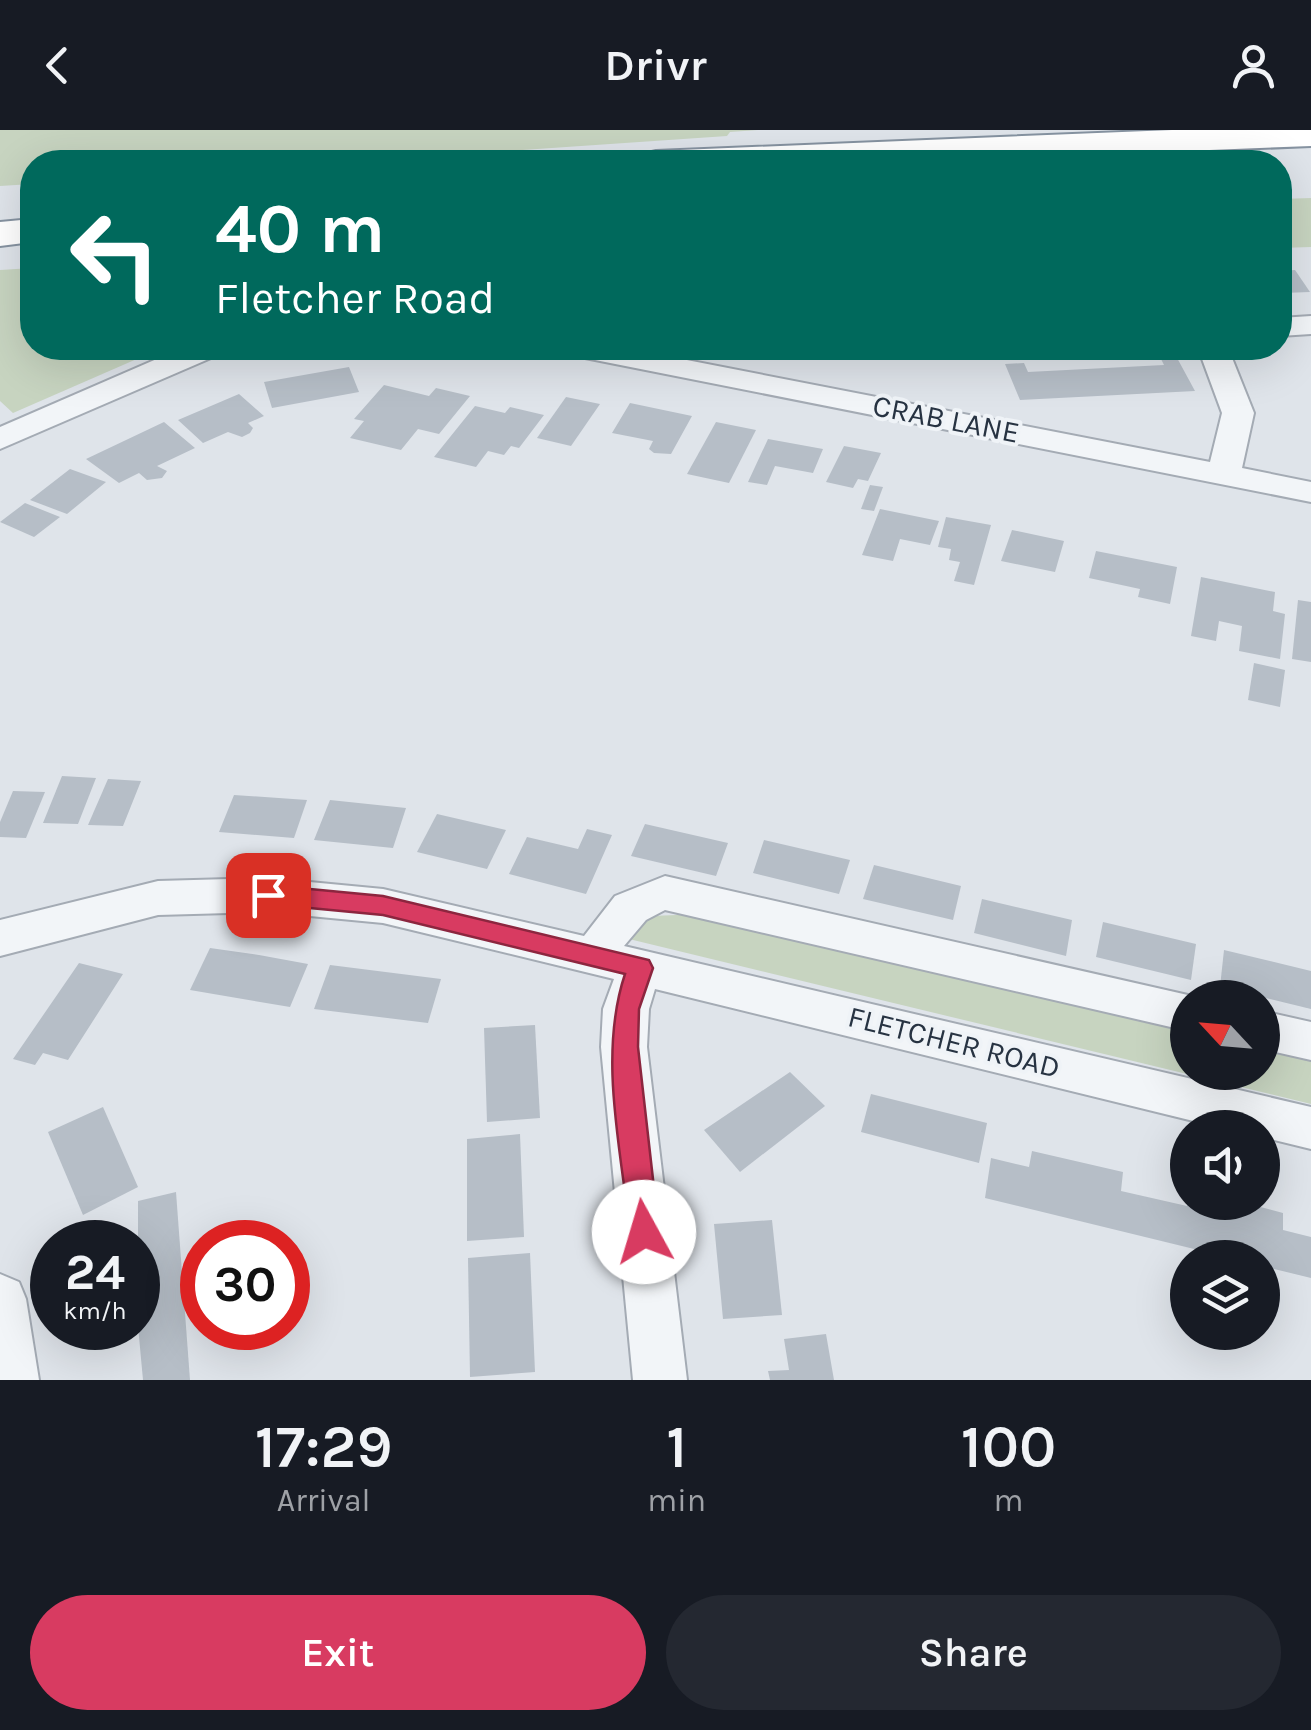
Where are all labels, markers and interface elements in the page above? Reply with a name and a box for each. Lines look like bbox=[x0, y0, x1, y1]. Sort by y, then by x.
icon: back bbox=[30, 38, 85, 93]
icon: person bbox=[1226, 38, 1281, 93]
text: Drivr bbox=[604, 39, 707, 91]
text: 40 m bbox=[215, 188, 385, 270]
icon: left bbox=[50, 190, 180, 320]
text: Fletcher Road bbox=[215, 272, 495, 324]
street label: CRAB LANE bbox=[870, 387, 1022, 451]
pin bbox=[226, 853, 311, 938]
icon: arrive bbox=[241, 868, 296, 923]
north arrow bbox=[1170, 980, 1280, 1090]
map controls bbox=[1170, 980, 1280, 1350]
street label: FLETCHER ROAD bbox=[844, 998, 1064, 1086]
button: sound bbox=[1170, 1110, 1280, 1220]
position arrow bbox=[592, 1180, 696, 1284]
speed limit sign: 30 bbox=[180, 1220, 310, 1350]
button: layers bbox=[1170, 1240, 1280, 1350]
text: 24 bbox=[65, 1243, 125, 1302]
text: km/h bbox=[63, 1296, 127, 1325]
text: 17:29 bbox=[255, 1412, 393, 1482]
text: 1 bbox=[666, 1412, 687, 1482]
text: 100 bbox=[961, 1412, 1056, 1482]
text: Arrival bbox=[277, 1482, 370, 1519]
text: min bbox=[647, 1482, 706, 1519]
text: m bbox=[994, 1482, 1023, 1519]
button: Exit bbox=[30, 1595, 646, 1710]
button: Share bbox=[666, 1595, 1281, 1710]

